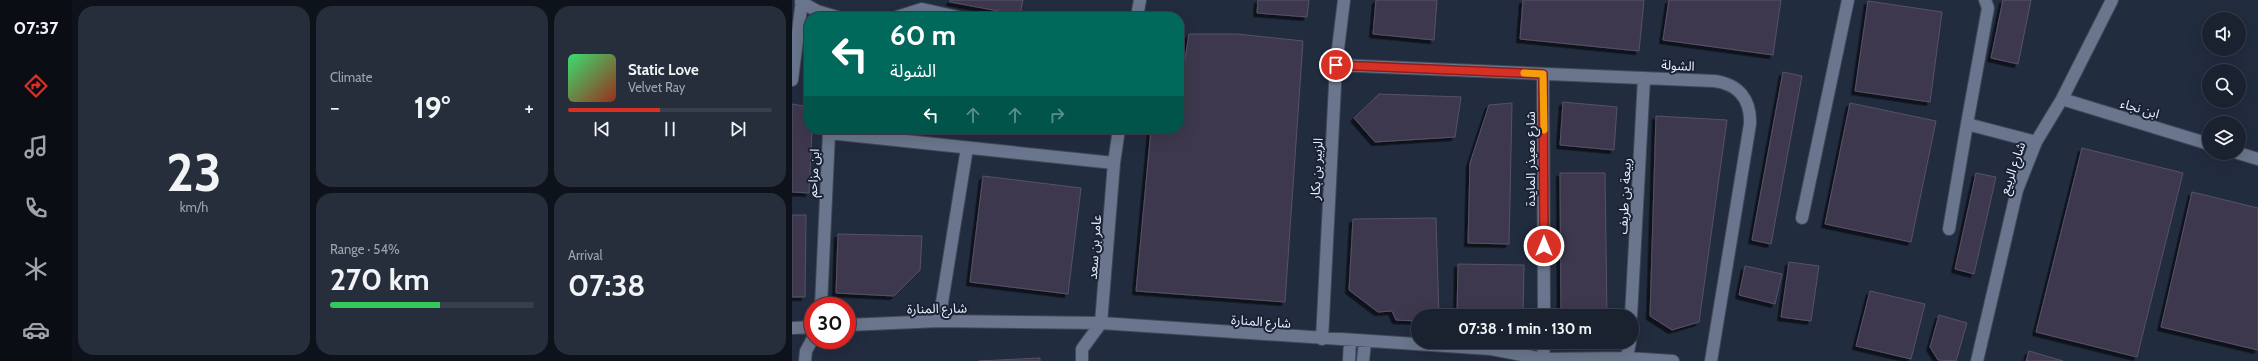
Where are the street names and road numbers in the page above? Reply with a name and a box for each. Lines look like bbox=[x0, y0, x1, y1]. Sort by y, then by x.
street label: الشولة bbox=[1661, 56, 1695, 74]
street label: ابن نجاء bbox=[2118, 95, 2161, 122]
street label: شارع معيذر المايدة bbox=[1522, 111, 1541, 207]
street label: الزبير بن بكار bbox=[1306, 138, 1327, 202]
street label: شارع الربيع bbox=[1996, 140, 2031, 197]
street label: ابن مزاحم bbox=[804, 148, 825, 198]
street label: ربيعة بن طريف bbox=[1614, 157, 1635, 235]
street label: عامر بن سعد bbox=[1084, 214, 1105, 280]
street label: شارع المنارة bbox=[907, 299, 967, 320]
street label: شارع المنارة bbox=[1230, 311, 1291, 334]

